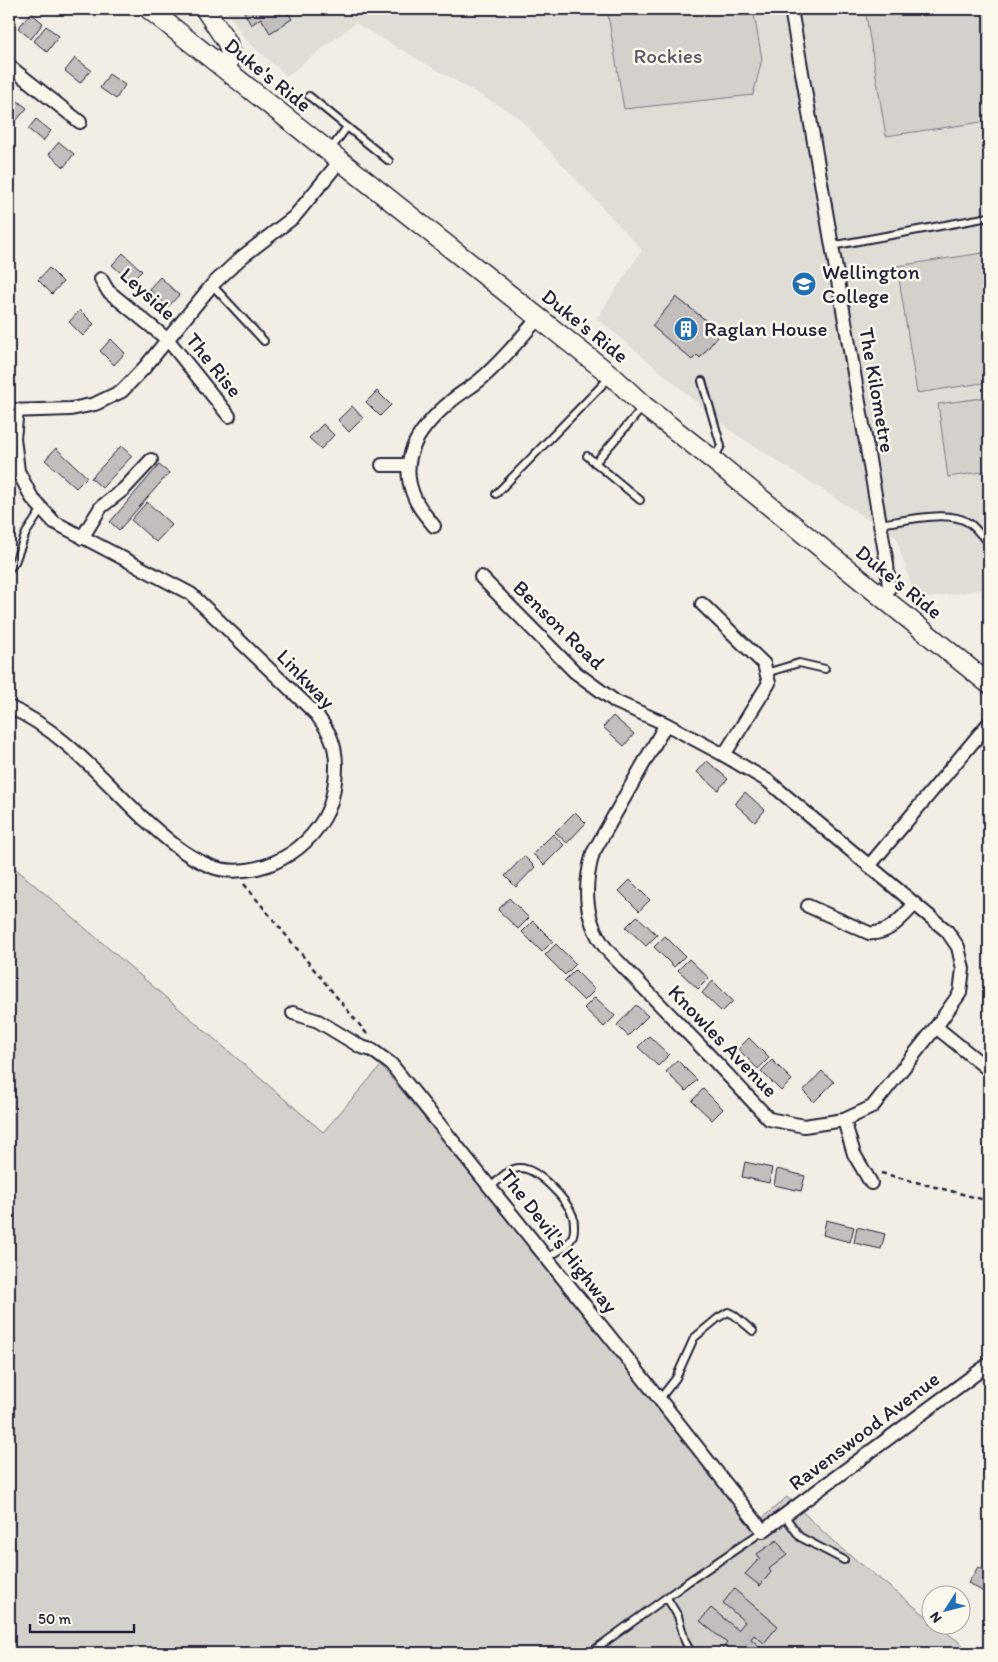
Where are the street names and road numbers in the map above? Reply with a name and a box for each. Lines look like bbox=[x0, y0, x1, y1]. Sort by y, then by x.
street label: Duke's Ride bbox=[220, 32, 317, 117]
street label: Leyside bbox=[115, 262, 182, 325]
street label: Duke's Ride bbox=[537, 283, 634, 368]
street label: The Kilometre bbox=[854, 325, 901, 454]
street label: The Rise bbox=[181, 327, 248, 402]
street label: Duke's Ride bbox=[851, 539, 948, 624]
street label: Benson Road bbox=[508, 575, 611, 675]
street label: Linkway bbox=[272, 644, 341, 714]
street label: Knowles Avenue bbox=[663, 979, 783, 1102]
street label: The Devil's Highway bbox=[495, 1164, 624, 1318]
street label: Ravenswood Avenue bbox=[783, 1366, 944, 1495]

